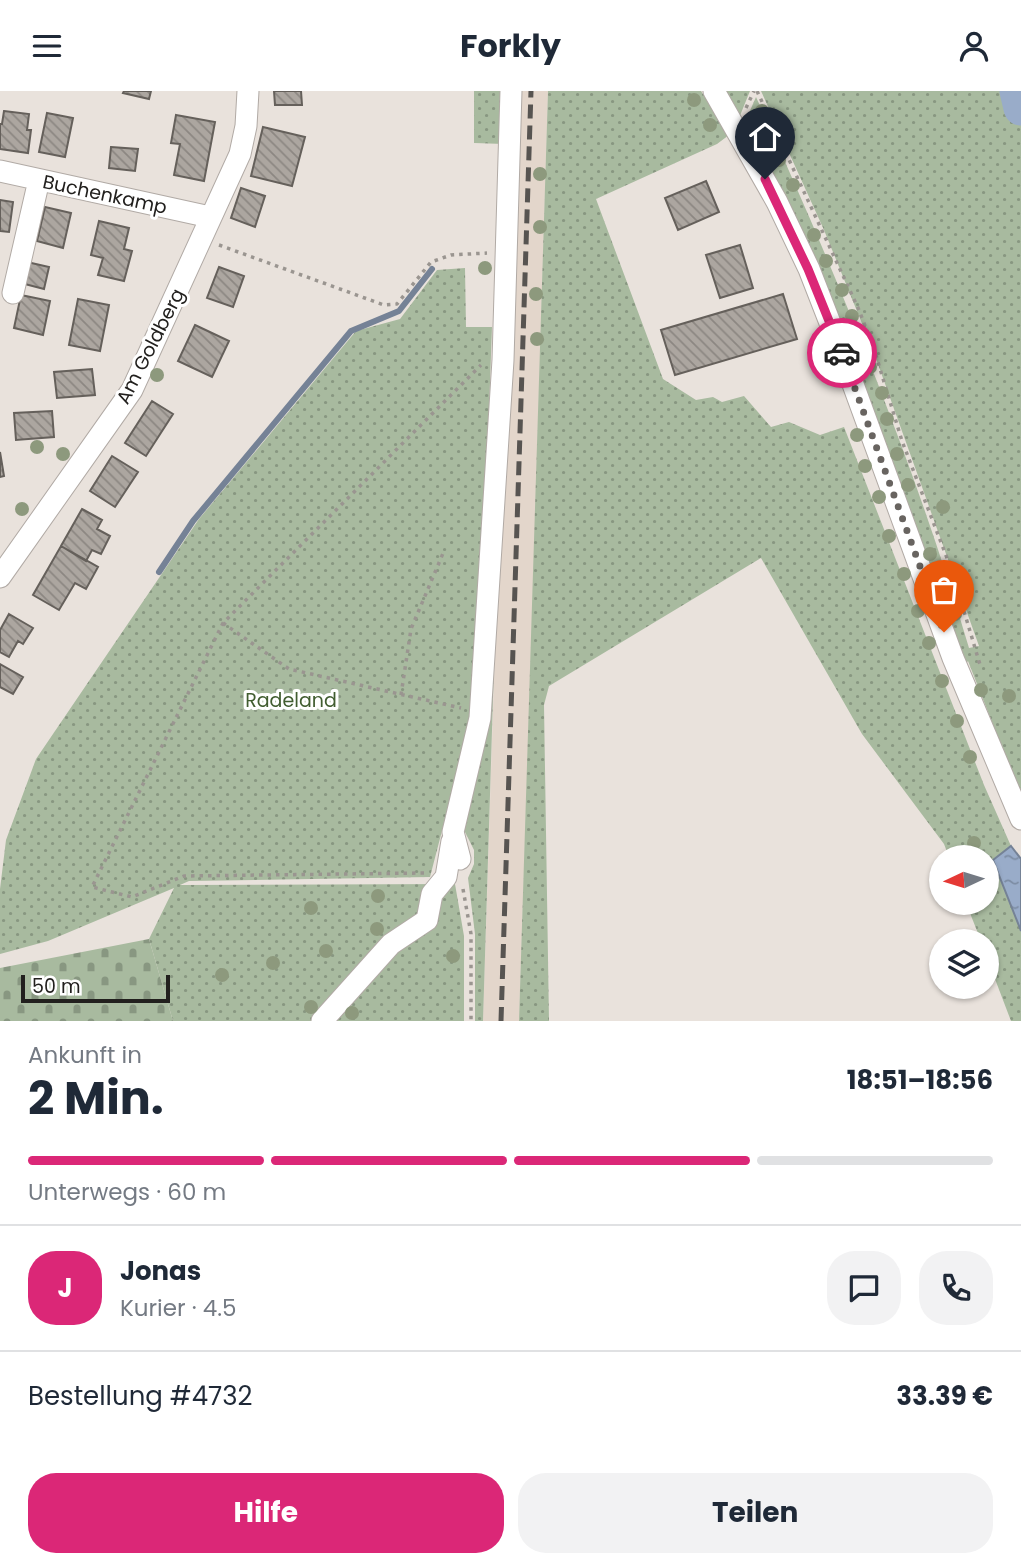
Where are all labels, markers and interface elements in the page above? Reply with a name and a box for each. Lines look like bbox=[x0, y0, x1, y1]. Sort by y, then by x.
text: Forkly bbox=[460, 23, 561, 68]
icon: menu bbox=[28, 27, 66, 65]
icon: person bbox=[955, 27, 993, 65]
pin bbox=[735, 107, 795, 179]
icon: home bbox=[746, 118, 784, 156]
street label: Buchenkamp bbox=[40, 168, 170, 221]
street label: Am Goldberg bbox=[110, 284, 191, 409]
courier bbox=[807, 318, 877, 388]
icon: car bbox=[823, 334, 861, 372]
pin bbox=[914, 560, 974, 632]
icon: bag bbox=[925, 571, 963, 609]
park label: Radeland bbox=[245, 687, 337, 714]
north arrow bbox=[929, 845, 999, 915]
map controls bbox=[929, 845, 999, 999]
button: layers bbox=[929, 929, 999, 999]
scale bar bbox=[21, 972, 170, 1004]
text: 50 m bbox=[32, 973, 81, 1000]
text: Ankunft in bbox=[28, 1039, 142, 1071]
text: 18:51–18:56 bbox=[847, 1062, 993, 1098]
text: 2 Min. bbox=[28, 1066, 164, 1130]
text: Unterwegs · 60 m bbox=[28, 1176, 226, 1208]
button: chat bbox=[827, 1251, 901, 1325]
button: phone bbox=[919, 1251, 993, 1325]
text: Jonas bbox=[120, 1253, 201, 1289]
text: J bbox=[57, 1270, 73, 1306]
text: Kurier · 4.5 bbox=[120, 1292, 236, 1324]
text: Bestellung #4732 bbox=[28, 1378, 252, 1414]
text: 33.39 € bbox=[896, 1378, 993, 1414]
button: Hilfe bbox=[28, 1473, 504, 1553]
button: Teilen bbox=[518, 1473, 993, 1553]

